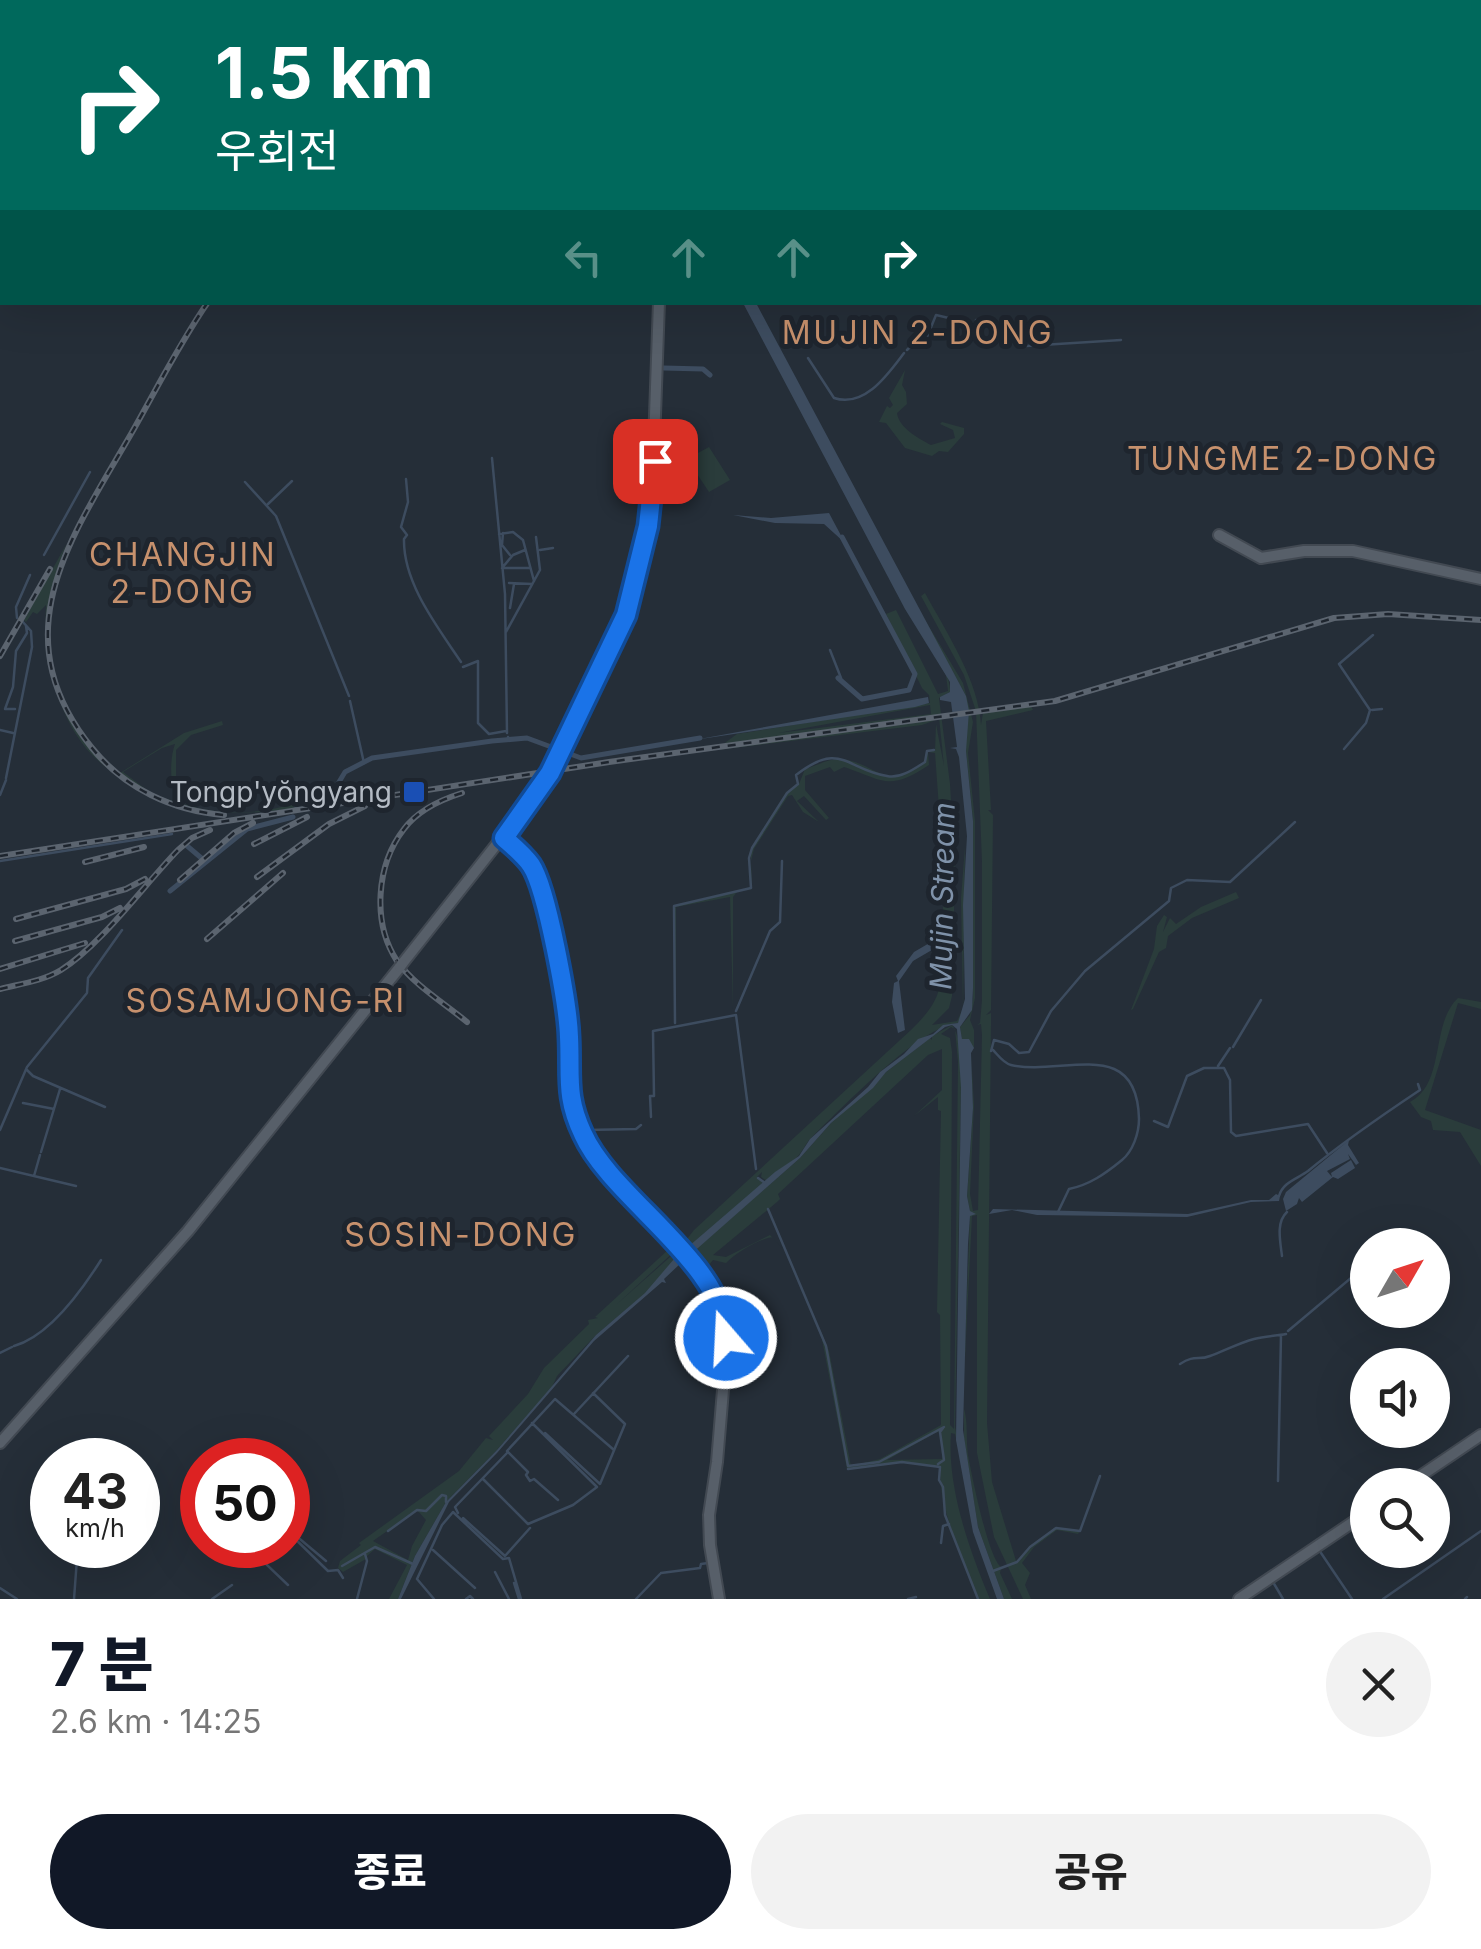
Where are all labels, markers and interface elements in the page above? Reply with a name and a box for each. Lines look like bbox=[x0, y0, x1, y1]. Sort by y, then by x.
text: 1.5 km bbox=[215, 30, 434, 115]
icon: right bbox=[50, 40, 180, 170]
text: 우회전 bbox=[215, 123, 339, 178]
icon: left bbox=[556, 230, 611, 285]
icon: ahead bbox=[661, 230, 716, 285]
icon: ahead bbox=[766, 230, 821, 285]
icon: right bbox=[871, 230, 926, 285]
district label: MUJIN 2-DONG bbox=[782, 313, 1054, 352]
pin bbox=[613, 419, 698, 504]
icon: arrive bbox=[628, 434, 683, 489]
district label: TUNGME 2-DONG bbox=[1127, 439, 1439, 478]
district label: CHANGJIN 2-DONG bbox=[89, 535, 277, 611]
place label: Tongp'yŏngyang bbox=[170, 775, 392, 809]
marker: Tongp'yŏngyang bbox=[401, 779, 427, 805]
water label: Mujin Stream bbox=[922, 802, 962, 990]
district label: SOSAMJONG-RI bbox=[125, 981, 407, 1020]
district label: SOSIN-DONG bbox=[344, 1215, 578, 1254]
north arrow bbox=[1350, 1228, 1450, 1328]
map controls bbox=[1350, 1228, 1450, 1568]
position arrow bbox=[674, 1286, 778, 1390]
button: sound bbox=[1350, 1348, 1450, 1448]
speed limit sign: 50 bbox=[180, 1438, 310, 1568]
text: 43 bbox=[62, 1461, 128, 1521]
button: search bbox=[1350, 1468, 1450, 1568]
text: km/h bbox=[65, 1513, 125, 1543]
text: 7 분 bbox=[50, 1628, 154, 1700]
button: close bbox=[1326, 1632, 1431, 1737]
text: 2.6 km · 14:25 bbox=[50, 1702, 261, 1741]
button: 종료 bbox=[50, 1814, 731, 1929]
button: 공유 bbox=[751, 1814, 1431, 1929]

